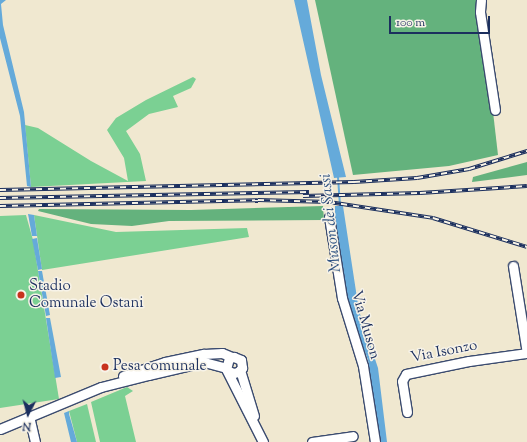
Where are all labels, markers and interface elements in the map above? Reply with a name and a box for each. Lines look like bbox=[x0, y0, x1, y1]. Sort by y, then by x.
scale bar bbox=[391, 8, 492, 34]
text: 100 m bbox=[396, 14, 425, 32]
water label: Muson dei Sassi bbox=[317, 173, 347, 273]
place label: Stadio Comunale Ostani bbox=[29, 277, 144, 312]
street label: Via Muson bbox=[347, 289, 383, 361]
marker: Stadio Comunale Ostani bbox=[16, 290, 26, 300]
street label: Via Isonzo bbox=[409, 337, 479, 367]
place label: Pesa comunale bbox=[113, 358, 206, 376]
marker: Pesa comunale bbox=[100, 362, 110, 372]
north arrow bbox=[8, 394, 48, 434]
text: N bbox=[22, 418, 32, 434]

